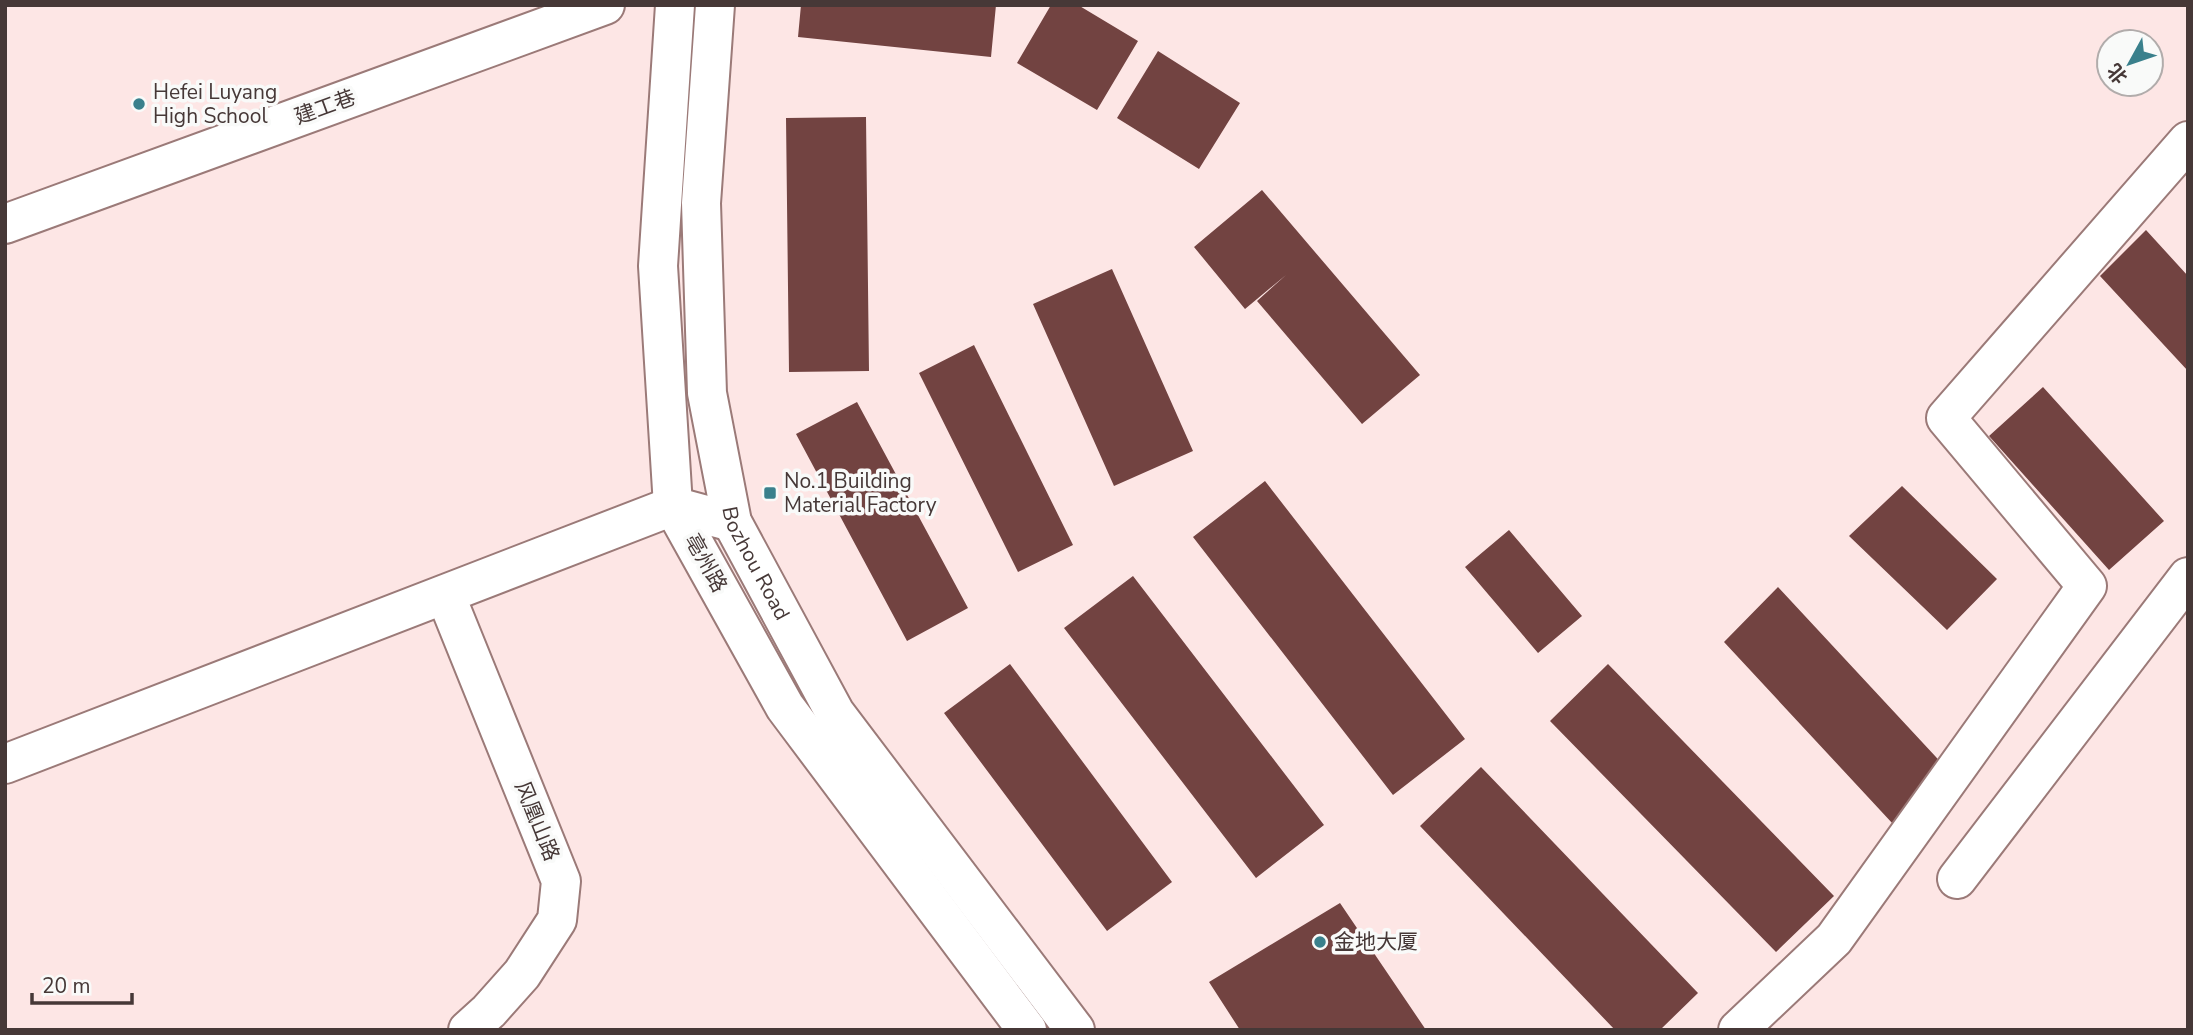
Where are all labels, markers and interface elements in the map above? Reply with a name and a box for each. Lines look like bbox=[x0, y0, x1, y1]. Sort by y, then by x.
north arrow bbox=[2095, 28, 2165, 98]
text: 北 bbox=[2102, 58, 2134, 89]
place label: Hefei Luyang High School bbox=[153, 78, 277, 130]
street label: 建工巷 bbox=[291, 83, 359, 131]
marker: Hefei Luyang High School bbox=[131, 96, 147, 112]
place label: No.1 Building Material Factory bbox=[784, 467, 937, 519]
marker: No.1 Building Material Factory bbox=[762, 485, 778, 501]
street label: Bozhou Road bbox=[715, 504, 796, 625]
street label: 亳州路 bbox=[678, 529, 734, 597]
street label: 风凰山路 bbox=[508, 777, 566, 865]
place label: 金地大厦 bbox=[1334, 928, 1418, 956]
marker: 金地大厦 bbox=[1312, 934, 1328, 950]
scale bar bbox=[32, 962, 131, 1006]
text: 20 m bbox=[42, 972, 91, 1000]

